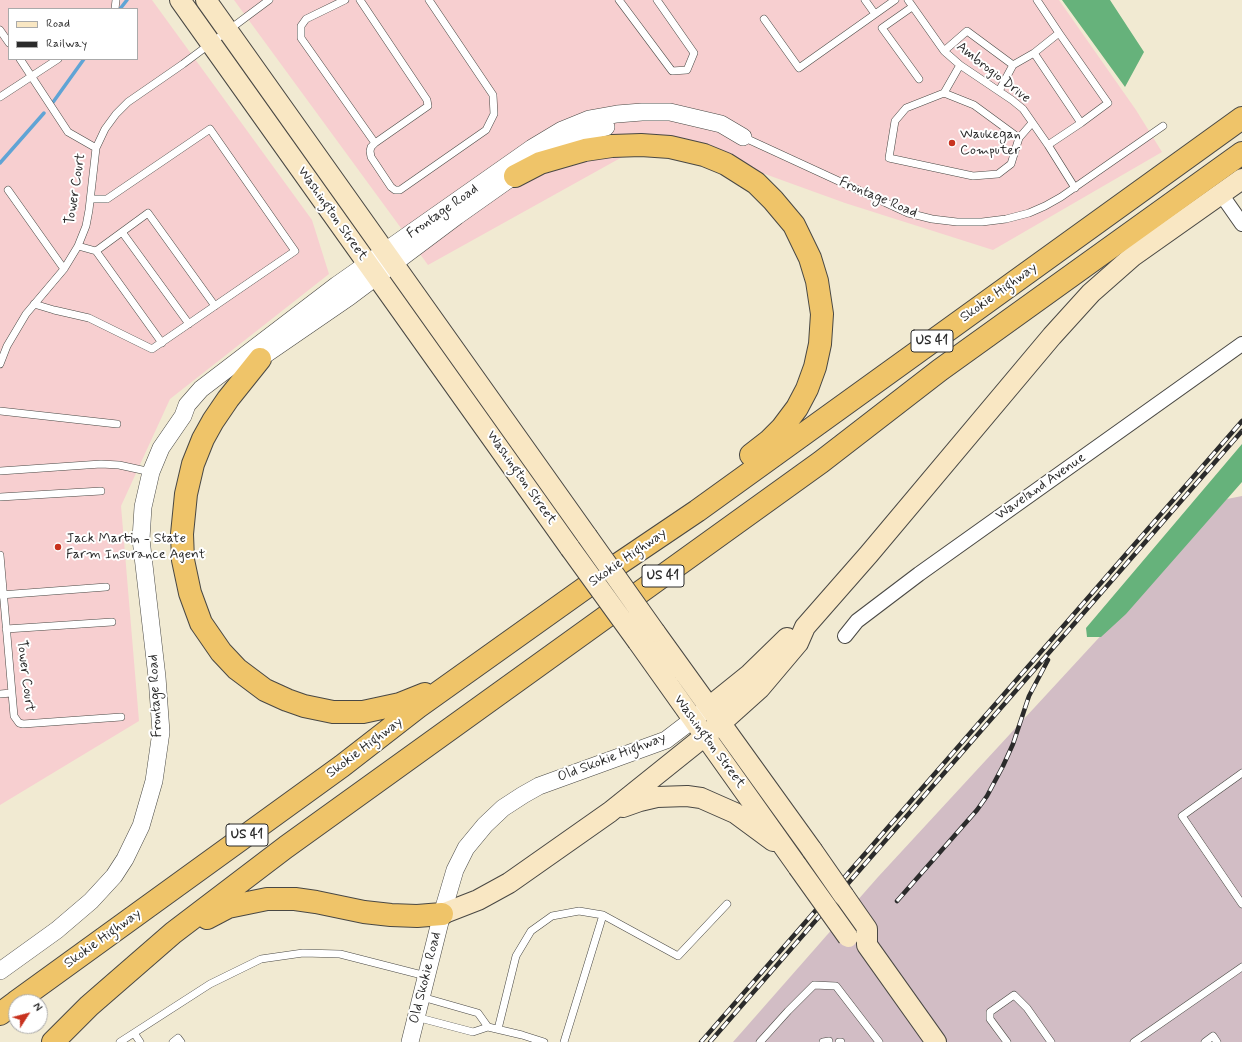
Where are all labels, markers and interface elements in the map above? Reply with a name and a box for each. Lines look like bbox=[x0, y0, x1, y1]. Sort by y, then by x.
legend bbox=[8, 8, 138, 60]
text: Road bbox=[46, 16, 70, 32]
text: Railway bbox=[46, 36, 87, 52]
street label: Ambrogio Drive bbox=[953, 39, 1033, 107]
place label: Waukegan Computer bbox=[960, 127, 1021, 160]
marker: Waukegan Computer bbox=[947, 138, 957, 148]
street label: Tower Court bbox=[62, 152, 90, 226]
street label: Washington Street bbox=[293, 164, 371, 264]
street label: Frontage Road bbox=[836, 174, 920, 222]
street label: Frontage Road bbox=[404, 181, 482, 243]
street label: Skokie Highway bbox=[957, 260, 1041, 326]
road number: US 41 bbox=[911, 330, 953, 352]
street label: Washington Street bbox=[482, 428, 560, 528]
street label: Waveland Avenue bbox=[993, 450, 1089, 524]
street label: Skokie Highway bbox=[586, 525, 670, 591]
place label: Jack Martin - State Farm Insurance Agent bbox=[66, 531, 205, 564]
marker: Jack Martin - State Farm Insurance Agent bbox=[53, 542, 63, 552]
road number: US 41 bbox=[642, 565, 684, 587]
street label: Tower Court bbox=[12, 639, 38, 713]
street label: Frontage Road bbox=[145, 654, 167, 738]
street label: Washington Street bbox=[670, 692, 748, 792]
street label: Skokie Highway bbox=[324, 714, 406, 782]
street label: Old Skokie Highway bbox=[556, 730, 668, 786]
road number: US 41 bbox=[226, 824, 268, 846]
street label: Skokie Highway bbox=[61, 906, 145, 972]
street label: Old Skokie Road bbox=[407, 931, 445, 1025]
north arrow bbox=[8, 994, 48, 1034]
text: N bbox=[29, 1000, 45, 1015]

